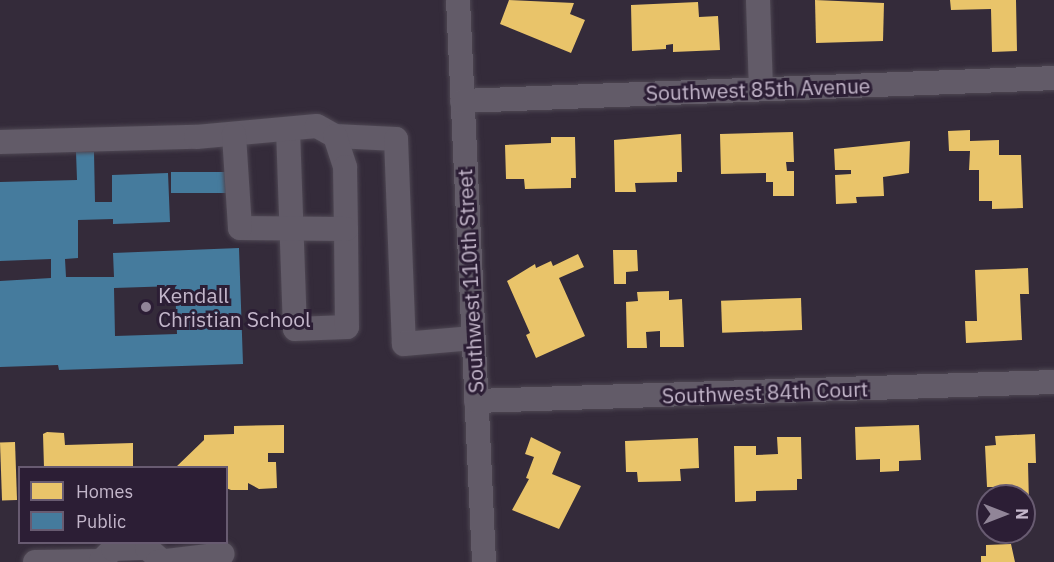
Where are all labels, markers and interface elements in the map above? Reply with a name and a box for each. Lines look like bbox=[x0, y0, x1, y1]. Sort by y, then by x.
street label: Southwest 85th Avenue bbox=[645, 72, 871, 106]
street label: Southwest 110th Street bbox=[452, 168, 488, 394]
place label: Kendall Christian School bbox=[158, 282, 311, 332]
marker: Kendall Christian School bbox=[139, 300, 153, 314]
street label: Southwest 84th Court bbox=[661, 376, 869, 408]
legend bbox=[18, 466, 228, 544]
text: Homes bbox=[76, 480, 133, 503]
north arrow bbox=[976, 484, 1036, 544]
text: N bbox=[1012, 508, 1032, 520]
text: Public bbox=[76, 510, 126, 533]

